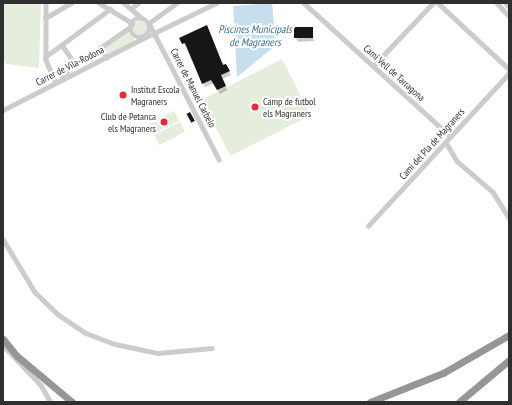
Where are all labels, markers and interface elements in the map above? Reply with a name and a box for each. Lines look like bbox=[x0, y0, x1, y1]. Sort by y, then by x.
water label: Piscines Municipals de Magraners bbox=[218, 23, 292, 49]
street label: Camí Vell de Tarragona bbox=[361, 42, 427, 104]
street label: Carrer de Vila-Rodona bbox=[34, 44, 106, 88]
street label: Carrer de Manuel Carbelo bbox=[168, 46, 218, 130]
place label: Institut Escola Magraners bbox=[131, 83, 180, 106]
marker: Institut Escola Magraners bbox=[118, 90, 128, 100]
place label: Camp de futbol els Magraners bbox=[263, 95, 316, 118]
marker: Camp de futbol els Magraners bbox=[250, 102, 260, 112]
street label: Camí del Pla de Magraners bbox=[397, 106, 467, 182]
place label: Club de Petanca els Magraners bbox=[101, 110, 156, 134]
marker: Club de Petanca els Magraners bbox=[159, 117, 169, 127]

